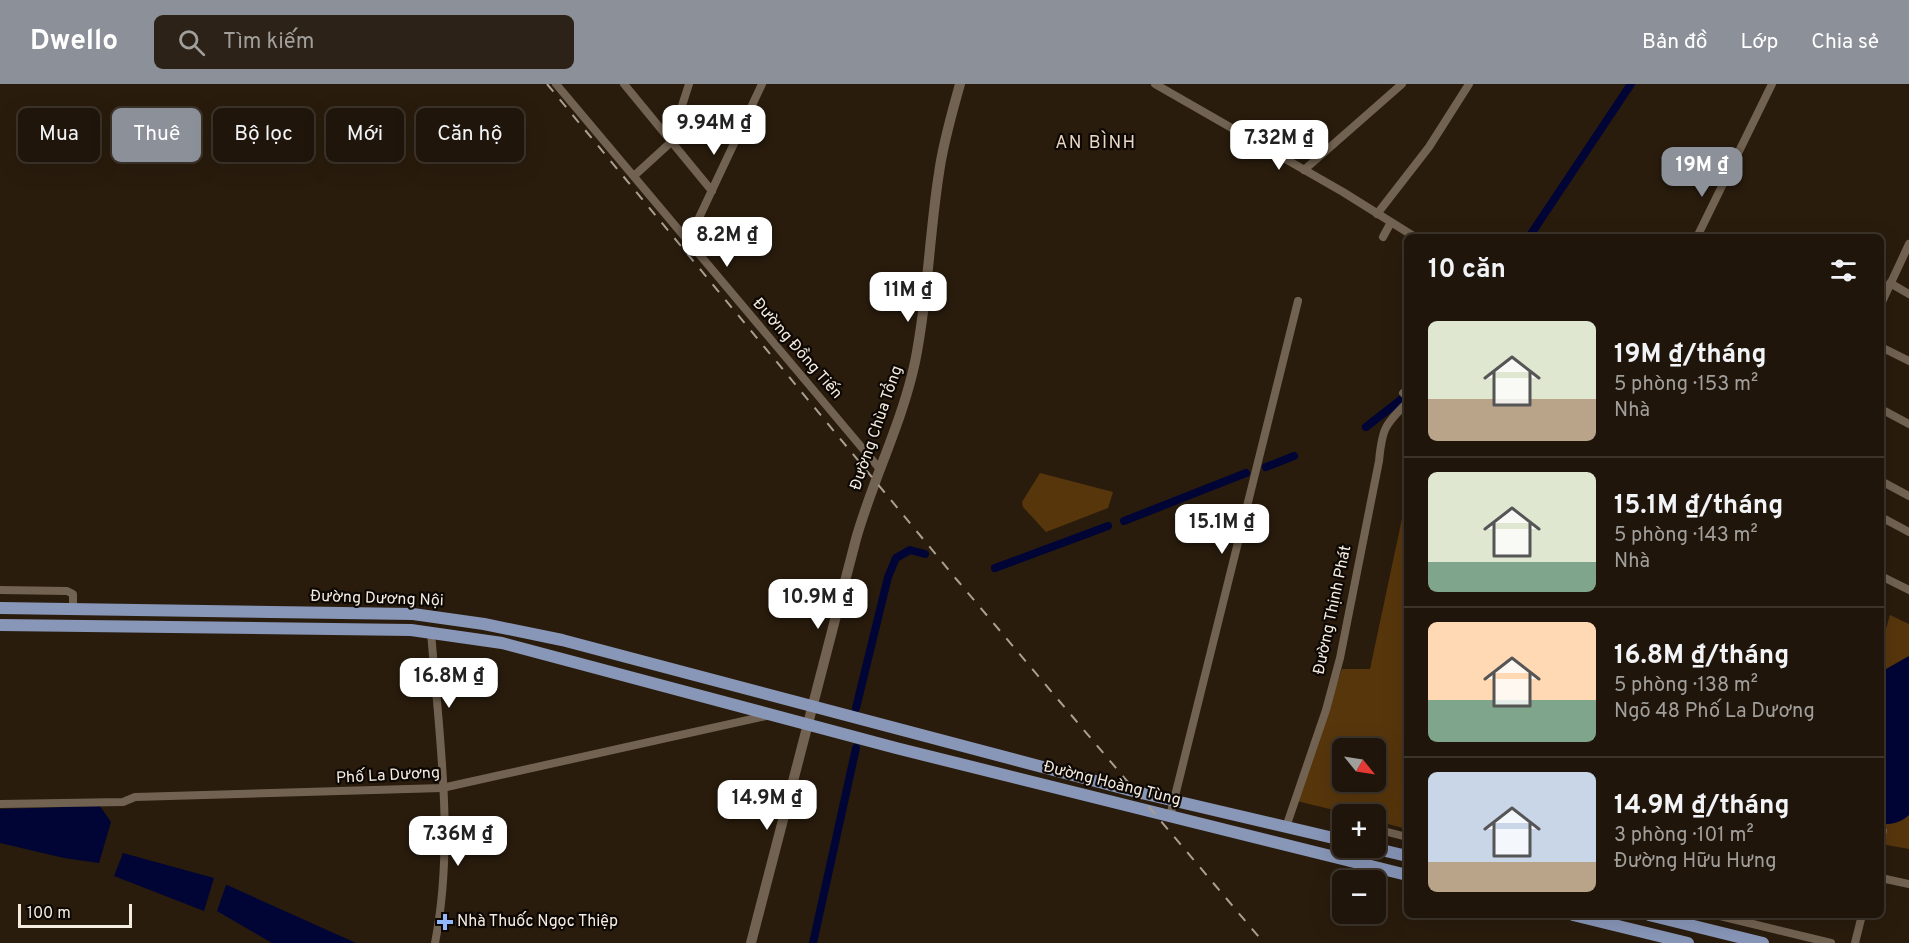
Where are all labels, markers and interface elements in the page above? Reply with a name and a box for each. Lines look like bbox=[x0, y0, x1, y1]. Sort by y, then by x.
search box bbox=[154, 15, 574, 69]
text: Dwello bbox=[30, 24, 118, 60]
icon: search bbox=[175, 26, 208, 59]
text: Tìm kiếm bbox=[223, 29, 315, 56]
text: Bản đồ bbox=[1642, 29, 1708, 56]
text: Lớp bbox=[1741, 29, 1778, 56]
text: Chia sẻ bbox=[1811, 29, 1879, 56]
pin: 9.94M ₫ bbox=[659, 105, 769, 156]
chip: Mua bbox=[18, 108, 100, 162]
chip: Thuê bbox=[112, 108, 201, 162]
chip: Bộ lọc bbox=[213, 108, 314, 162]
chip: Mới bbox=[326, 108, 404, 162]
chip: Căn hộ bbox=[416, 108, 524, 162]
text: 9.94M ₫ bbox=[676, 111, 752, 137]
pin: 7.32M ₫ bbox=[1224, 120, 1334, 171]
text: 7.32M ₫ bbox=[1244, 126, 1314, 152]
district label: AN BÌNH bbox=[1055, 130, 1137, 155]
pin: 19M ₫ bbox=[1660, 147, 1744, 198]
text: 19M ₫ bbox=[1675, 153, 1729, 179]
pin: 8.2M ₫ bbox=[678, 217, 776, 268]
text: 8.2M ₫ bbox=[696, 223, 758, 249]
text: 10 căn bbox=[1428, 254, 1506, 287]
icon: filters bbox=[1827, 254, 1860, 287]
pin: 11M ₫ bbox=[866, 272, 950, 323]
text: 11M ₫ bbox=[884, 278, 932, 304]
street label: Đường Đồng Tiến bbox=[748, 294, 847, 404]
text: 19M ₫/tháng bbox=[1614, 339, 1767, 372]
icon: home bbox=[1476, 345, 1548, 417]
street label: Đường Chùa Tổng bbox=[843, 362, 908, 493]
text: 5 phòng · 153 m² bbox=[1614, 372, 1758, 398]
text: Nhà bbox=[1614, 398, 1650, 424]
text: 15.1M ₫/tháng bbox=[1614, 490, 1783, 523]
icon: home bbox=[1476, 496, 1548, 568]
pin: 15.1M ₫ bbox=[1167, 504, 1277, 555]
text: 15.1M ₫ bbox=[1189, 510, 1255, 536]
text: 5 phòng · 143 m² bbox=[1614, 523, 1758, 549]
street label: Đường Thịnh Phát bbox=[1310, 543, 1356, 677]
text: Nhà bbox=[1614, 549, 1650, 575]
pin: 10.9M ₫ bbox=[763, 579, 873, 630]
text: 10.9M ₫ bbox=[782, 585, 854, 611]
street label: Đường Dương Nội bbox=[310, 587, 444, 611]
text: 16.8M ₫/tháng bbox=[1614, 640, 1789, 673]
icon: home bbox=[1476, 646, 1548, 718]
pin: 16.8M ₫ bbox=[394, 658, 504, 709]
text: 16.8M ₫ bbox=[414, 664, 484, 690]
text: 5 phòng · 138 m² bbox=[1614, 673, 1758, 699]
text: Ngõ 48 Phố La Dương bbox=[1614, 699, 1815, 725]
north arrow bbox=[1332, 738, 1386, 792]
map controls bbox=[1332, 738, 1386, 924]
street label: Đường Hoàng Tùng bbox=[1041, 757, 1183, 811]
street label: Phố La Dương bbox=[335, 762, 441, 789]
pin: 14.9M ₫ bbox=[712, 780, 822, 831]
text: 14.9M ₫ bbox=[732, 786, 802, 812]
text: 14.9M ₫/tháng bbox=[1614, 790, 1790, 823]
icon: home bbox=[1476, 796, 1548, 868]
button: + bbox=[1332, 804, 1386, 858]
pin: 7.36M ₫ bbox=[403, 816, 513, 867]
text: 7.36M ₫ bbox=[423, 822, 493, 848]
text: 3 phòng · 101 m² bbox=[1614, 823, 1754, 849]
text: Đường Hữu Hưng bbox=[1614, 849, 1776, 875]
button: − bbox=[1332, 870, 1386, 924]
scale bar bbox=[18, 901, 132, 928]
text: 100 m bbox=[27, 904, 71, 924]
place label: Nhà Thuốc Ngọc Thiệp bbox=[457, 911, 618, 932]
marker: Nhà Thuốc Ngọc Thiệp bbox=[438, 915, 452, 929]

